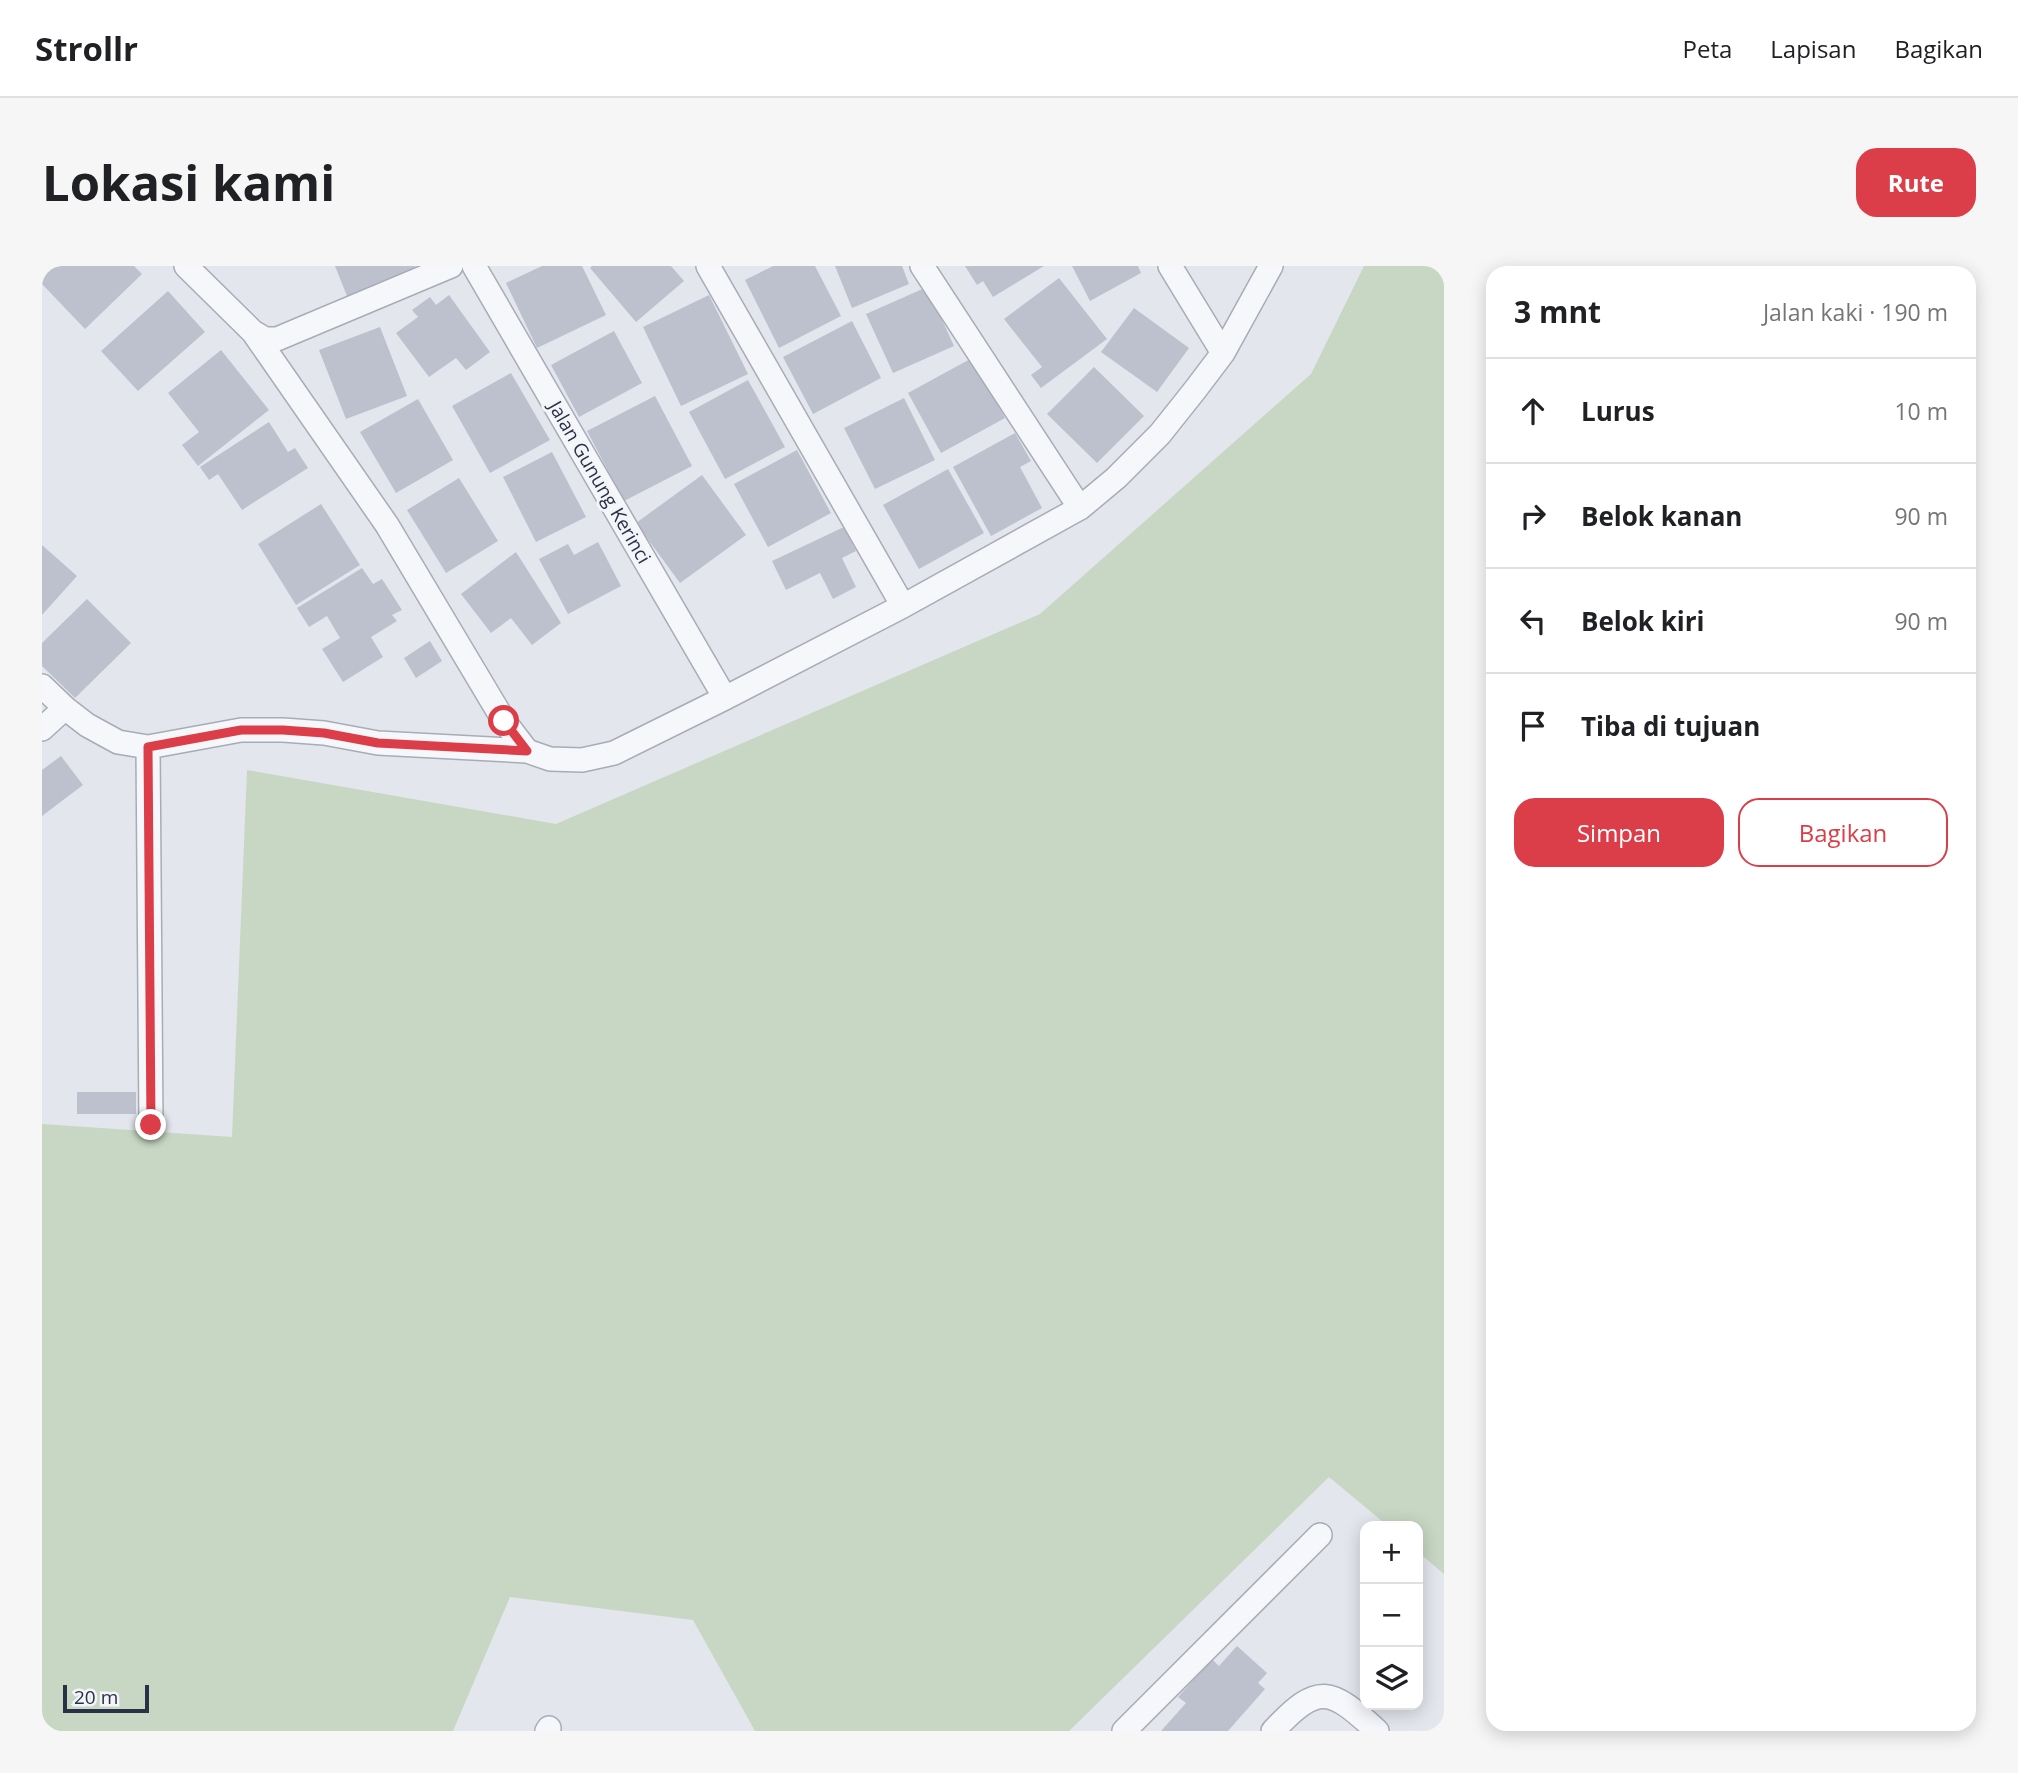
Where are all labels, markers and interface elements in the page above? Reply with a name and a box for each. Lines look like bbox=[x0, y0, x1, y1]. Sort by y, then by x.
text: Strollr bbox=[35, 26, 138, 71]
text: Peta bbox=[1682, 32, 1732, 65]
text: Lapisan bbox=[1770, 32, 1856, 65]
text: Bagikan bbox=[1894, 32, 1983, 65]
button: Rute bbox=[1856, 148, 1976, 217]
text: Lokasi kami bbox=[42, 149, 335, 215]
text: 3 mnt bbox=[1514, 291, 1601, 332]
text: Jalan kaki · 190 m bbox=[1763, 296, 1948, 328]
icon: ahead bbox=[1514, 392, 1552, 430]
text: Lurus bbox=[1581, 393, 1655, 429]
street label: Jalan Gunung Kerinci bbox=[542, 394, 657, 568]
text: 10 m bbox=[1894, 395, 1948, 427]
icon: right bbox=[1514, 497, 1552, 535]
text: Belok kanan bbox=[1581, 498, 1742, 534]
text: 90 m bbox=[1894, 500, 1948, 532]
icon: left bbox=[1514, 602, 1552, 640]
text: Belok kiri bbox=[1581, 603, 1705, 639]
text: 90 m bbox=[1894, 605, 1948, 637]
route start bbox=[488, 705, 519, 736]
icon: arrive bbox=[1514, 707, 1552, 745]
text: Tiba di tujuan bbox=[1581, 708, 1760, 744]
button: Simpan bbox=[1514, 798, 1724, 867]
button: Bagikan bbox=[1738, 798, 1948, 867]
route end bbox=[135, 1109, 166, 1140]
map controls bbox=[1360, 1521, 1423, 1710]
button: + bbox=[1360, 1521, 1423, 1584]
button: − bbox=[1360, 1584, 1423, 1647]
button: layers bbox=[1360, 1647, 1423, 1710]
scale bar bbox=[63, 1682, 149, 1714]
text: 20 m bbox=[74, 1684, 118, 1710]

